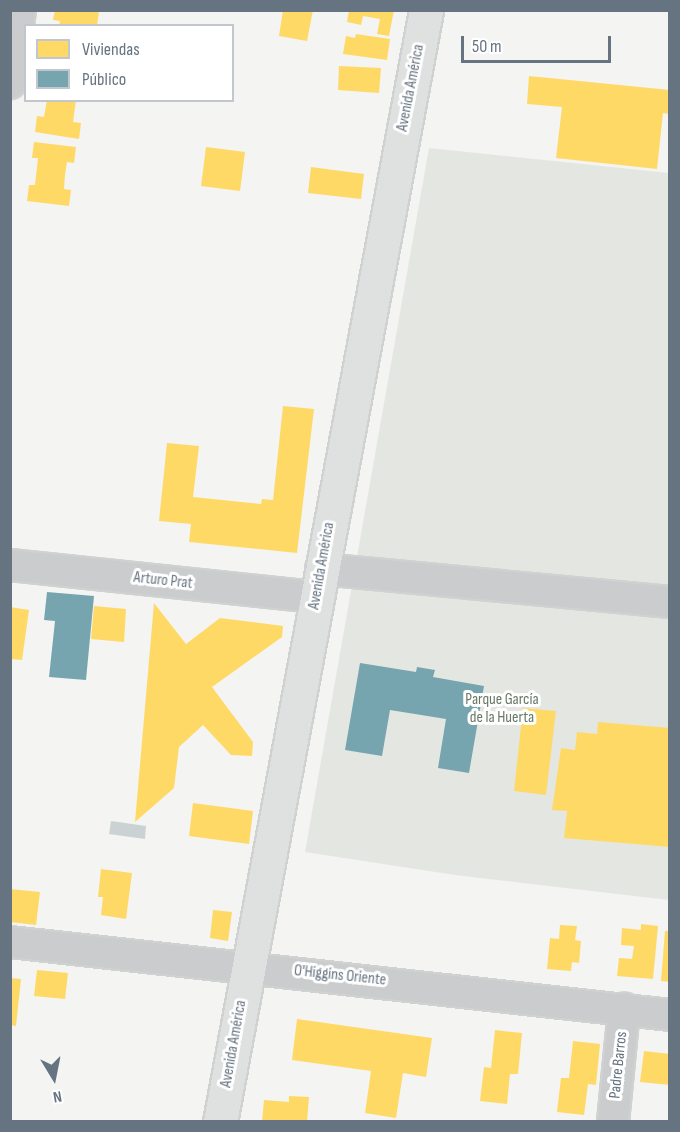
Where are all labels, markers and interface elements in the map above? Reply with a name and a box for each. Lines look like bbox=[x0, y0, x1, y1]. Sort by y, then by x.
legend bbox=[24, 24, 234, 102]
scale bar bbox=[464, 24, 614, 62]
text: 50 m bbox=[472, 36, 502, 57]
text: Viviendas bbox=[82, 39, 140, 60]
street label: Avenida América bbox=[393, 43, 429, 133]
text: Público bbox=[82, 69, 126, 90]
street label: Avenida América bbox=[305, 521, 339, 611]
street label: Arturo Prat bbox=[133, 568, 193, 594]
park label: Parque García de la Huerta bbox=[465, 690, 539, 728]
street label: O'Higgins Oriente bbox=[293, 962, 387, 990]
street label: Avenida América bbox=[217, 999, 251, 1089]
street label: Padre Barros bbox=[606, 1031, 632, 1099]
north arrow bbox=[24, 1048, 84, 1108]
text: N bbox=[51, 1086, 63, 1106]

